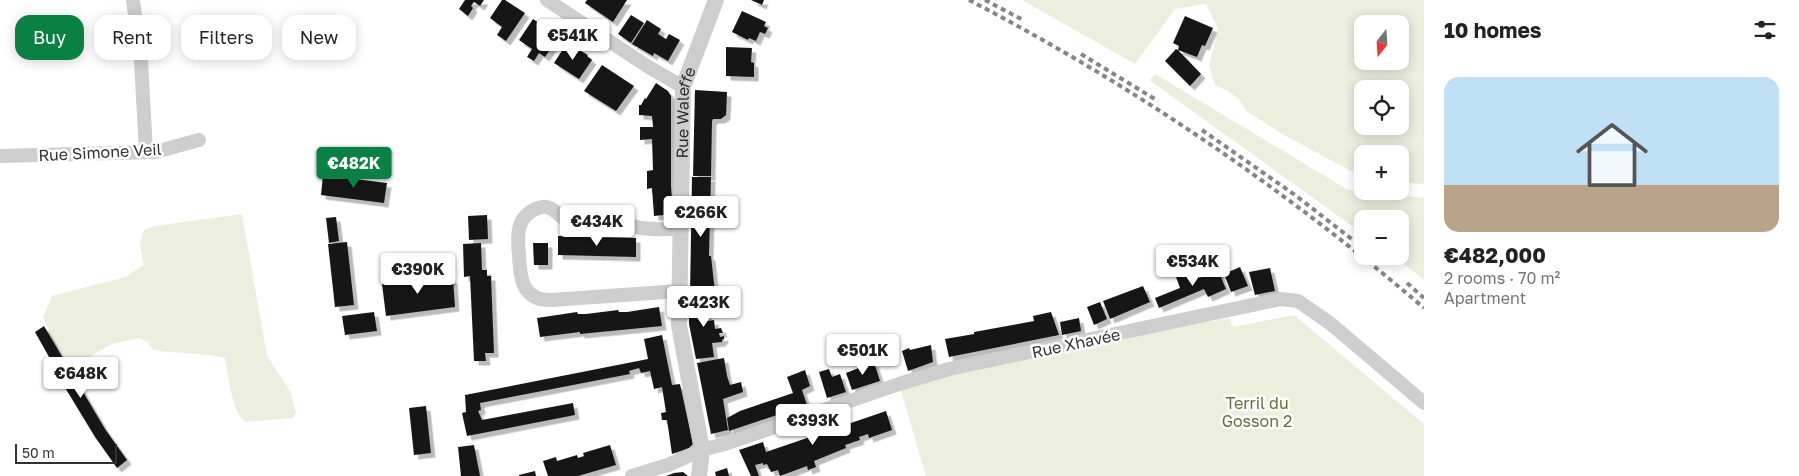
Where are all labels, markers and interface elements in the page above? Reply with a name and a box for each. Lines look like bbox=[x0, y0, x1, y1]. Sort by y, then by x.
chip: Buy bbox=[15, 15, 84, 60]
chip: Rent bbox=[94, 15, 171, 60]
chip: Filters bbox=[181, 15, 272, 60]
chip: New bbox=[282, 15, 356, 60]
north arrow bbox=[1354, 15, 1409, 70]
map controls bbox=[1354, 15, 1409, 265]
icon: filters bbox=[1751, 16, 1779, 44]
text: 10 homes bbox=[1444, 17, 1542, 43]
pin: €541K bbox=[538, 18, 608, 61]
text: €541K bbox=[548, 25, 598, 45]
street label: Rue Waleffe bbox=[672, 64, 700, 159]
button: locate bbox=[1354, 80, 1409, 135]
icon: home bbox=[1567, 110, 1657, 200]
street label: Rue Simone Veil bbox=[38, 139, 162, 165]
button: + bbox=[1354, 145, 1409, 200]
pin: €482K bbox=[319, 146, 389, 189]
text: €482K bbox=[328, 153, 380, 173]
pin: €266K bbox=[666, 196, 736, 238]
text: €266K bbox=[675, 202, 727, 222]
pin: €434K bbox=[562, 204, 632, 247]
button: − bbox=[1354, 210, 1409, 265]
text: €434K bbox=[571, 211, 623, 231]
text: €482,000 bbox=[1444, 242, 1546, 268]
pin: €534K bbox=[1158, 244, 1228, 287]
text: €534K bbox=[1167, 251, 1219, 271]
pin: €390K bbox=[383, 252, 453, 295]
text: €390K bbox=[391, 259, 445, 279]
text: 2 rooms · 70 m² bbox=[1444, 268, 1560, 288]
pin: €423K bbox=[669, 286, 739, 328]
text: Apartment bbox=[1444, 288, 1526, 308]
text: €423K bbox=[678, 292, 730, 312]
street label: Rue Xhavée bbox=[1030, 324, 1122, 362]
pin: €501K bbox=[828, 334, 898, 376]
text: €501K bbox=[837, 340, 889, 360]
pin: €648K bbox=[46, 356, 116, 399]
text: €648K bbox=[54, 363, 108, 383]
park label: Terril du Gosson 2 bbox=[1222, 393, 1292, 431]
pin: €393K bbox=[778, 404, 848, 446]
text: €393K bbox=[787, 410, 839, 430]
scale bar bbox=[15, 441, 118, 464]
text: 50 m bbox=[22, 444, 55, 461]

